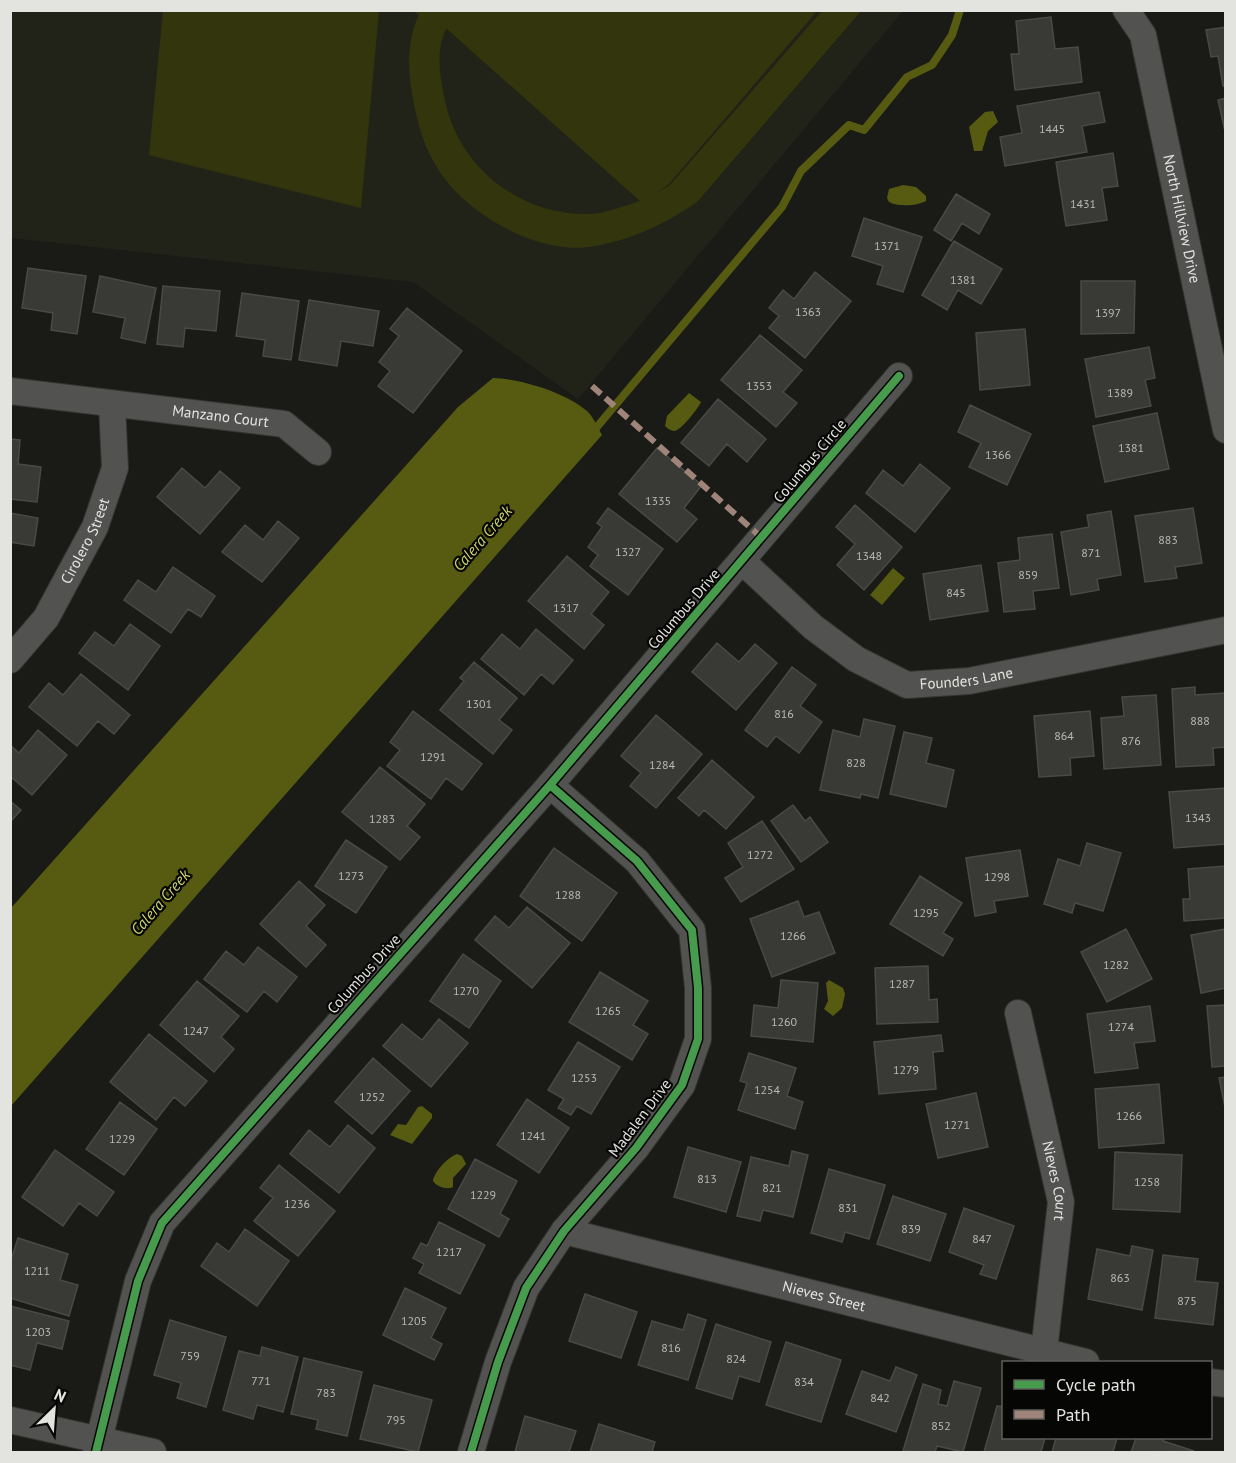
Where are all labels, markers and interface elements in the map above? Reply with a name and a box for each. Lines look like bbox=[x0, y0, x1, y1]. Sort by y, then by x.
house number: 1445 bbox=[1039, 121, 1065, 136]
street label: North Hillview Drive bbox=[1159, 153, 1205, 285]
house number: 1431 bbox=[1070, 196, 1096, 211]
house number: 1371 bbox=[874, 238, 900, 253]
house number: 1381 bbox=[950, 272, 976, 287]
house number: 1363 bbox=[795, 304, 821, 319]
house number: 1397 bbox=[1095, 305, 1121, 320]
house number: 1353 bbox=[746, 378, 772, 393]
house number: 1389 bbox=[1107, 385, 1133, 400]
street label: Manzano Court bbox=[171, 401, 270, 431]
street label: Columbus Circle bbox=[769, 415, 850, 506]
house number: 1381 bbox=[1118, 440, 1144, 455]
house number: 1366 bbox=[985, 447, 1011, 462]
house number: 1335 bbox=[645, 493, 671, 508]
street label: Cirolero Street bbox=[56, 495, 113, 587]
water label: Calera Creek bbox=[448, 501, 516, 575]
house number: 883 bbox=[1158, 532, 1178, 547]
house number: 1327 bbox=[615, 544, 641, 559]
house number: 871 bbox=[1081, 545, 1101, 560]
house number: 1348 bbox=[856, 548, 882, 563]
street label: Columbus Drive bbox=[643, 564, 724, 653]
house number: 859 bbox=[1018, 567, 1038, 582]
house number: 845 bbox=[946, 585, 966, 600]
house number: 1317 bbox=[553, 600, 579, 615]
street label: Founders Lane bbox=[919, 663, 1014, 693]
house number: 1301 bbox=[466, 696, 492, 711]
house number: 816 bbox=[774, 706, 794, 721]
house number: 888 bbox=[1190, 713, 1210, 728]
house number: 864 bbox=[1054, 728, 1074, 743]
house number: 876 bbox=[1121, 733, 1141, 748]
house number: 1291 bbox=[420, 749, 446, 764]
house number: 828 bbox=[846, 755, 866, 770]
house number: 1284 bbox=[649, 757, 676, 772]
house number: 1343 bbox=[1185, 810, 1211, 825]
house number: 1283 bbox=[369, 811, 395, 826]
house number: 1272 bbox=[747, 847, 773, 862]
water label: Calera Creek bbox=[126, 865, 194, 939]
house number: 1273 bbox=[338, 868, 364, 883]
house number: 1298 bbox=[984, 869, 1010, 884]
house number: 1288 bbox=[555, 887, 581, 902]
house number: 1295 bbox=[913, 905, 939, 920]
house number: 1266 bbox=[780, 928, 806, 943]
street label: Columbus Drive bbox=[323, 930, 404, 1017]
house number: 1282 bbox=[1103, 957, 1129, 972]
house number: 1287 bbox=[889, 976, 915, 991]
house number: 1270 bbox=[453, 983, 480, 998]
house number: 1265 bbox=[595, 1003, 621, 1018]
house number: 1260 bbox=[771, 1014, 798, 1029]
house number: 1274 bbox=[1108, 1019, 1135, 1034]
house number: 1247 bbox=[183, 1023, 209, 1038]
house number: 1279 bbox=[893, 1062, 919, 1077]
house number: 1253 bbox=[571, 1070, 597, 1085]
street label: Madalen Drive bbox=[604, 1075, 675, 1160]
house number: 1254 bbox=[754, 1082, 781, 1097]
house number: 1252 bbox=[359, 1089, 385, 1104]
house number: 1266 bbox=[1116, 1108, 1142, 1123]
house number: 1271 bbox=[944, 1117, 970, 1132]
house number: 1241 bbox=[520, 1128, 546, 1143]
house number: 1229 bbox=[109, 1131, 135, 1146]
street label: Nieves Court bbox=[1038, 1139, 1071, 1222]
house number: 813 bbox=[697, 1171, 717, 1186]
house number: 1258 bbox=[1134, 1174, 1160, 1189]
house number: 821 bbox=[762, 1180, 782, 1195]
house number: 1229 bbox=[470, 1187, 496, 1202]
house number: 1236 bbox=[284, 1196, 310, 1211]
house number: 831 bbox=[838, 1200, 858, 1215]
house number: 839 bbox=[901, 1221, 921, 1236]
house number: 847 bbox=[972, 1231, 992, 1246]
house number: 1217 bbox=[436, 1244, 462, 1259]
house number: 1211 bbox=[24, 1263, 50, 1278]
house number: 863 bbox=[1110, 1270, 1130, 1285]
street label: Nieves Street bbox=[781, 1276, 868, 1315]
house number: 875 bbox=[1177, 1293, 1197, 1308]
house number: 1205 bbox=[401, 1313, 427, 1328]
house number: 1203 bbox=[25, 1324, 51, 1339]
house number: 816 bbox=[661, 1340, 681, 1355]
house number: 759 bbox=[180, 1348, 200, 1363]
house number: 824 bbox=[726, 1351, 746, 1366]
legend bbox=[1002, 1361, 1212, 1439]
house number: 771 bbox=[251, 1373, 271, 1388]
text: Cycle path bbox=[1056, 1373, 1136, 1396]
house number: 834 bbox=[794, 1374, 814, 1389]
north arrow bbox=[24, 1379, 84, 1439]
text: N bbox=[51, 1384, 69, 1407]
house number: 783 bbox=[316, 1385, 336, 1400]
house number: 842 bbox=[870, 1390, 890, 1405]
text: Path bbox=[1056, 1403, 1090, 1426]
house number: 795 bbox=[386, 1412, 406, 1427]
house number: 852 bbox=[931, 1418, 951, 1433]

